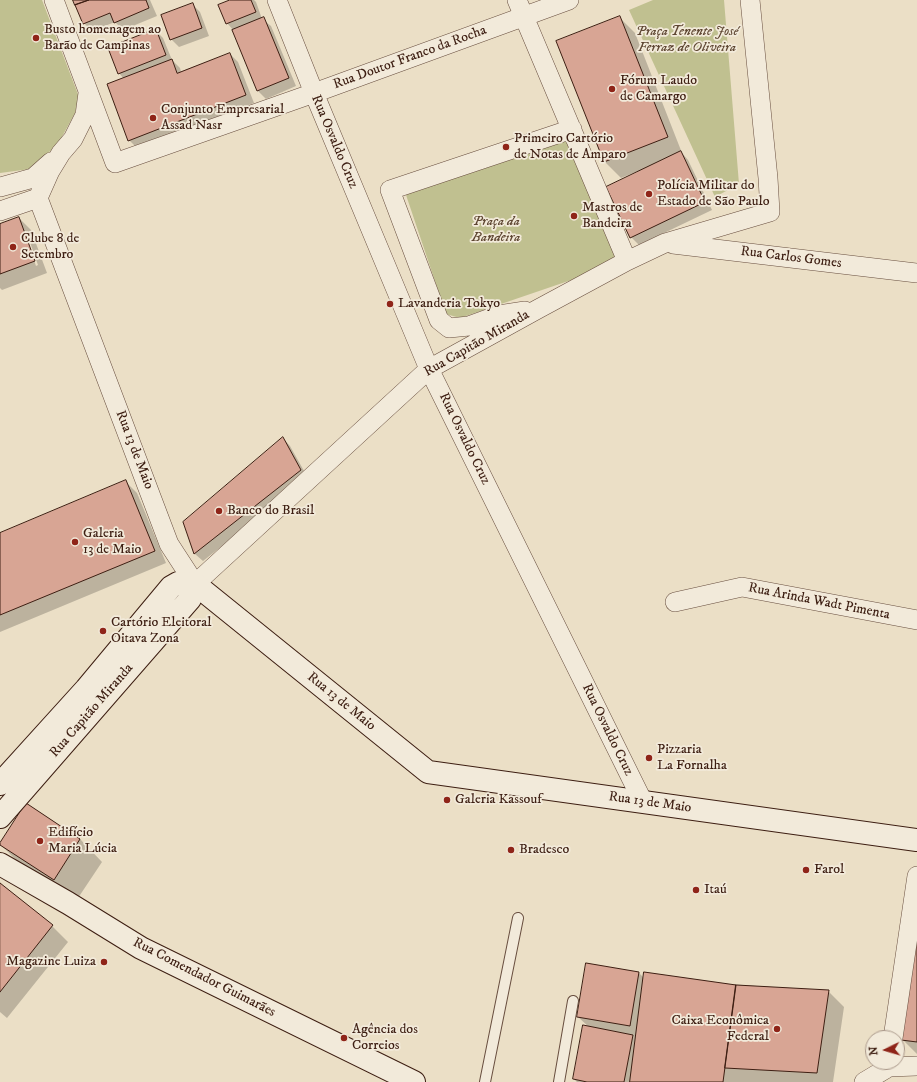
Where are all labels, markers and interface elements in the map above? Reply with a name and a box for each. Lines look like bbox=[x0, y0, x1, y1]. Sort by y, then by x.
place label: Busto homenagem ao Barão de Campinas bbox=[44, 22, 161, 54]
street label: Rua Doutor Franco da Rocha bbox=[331, 22, 489, 94]
park label: Praça Tenente José Ferraz de Oliveira bbox=[636, 24, 738, 56]
marker: Busto homenagem ao Barão de Campinas bbox=[31, 33, 41, 43]
place label: Fórum Laudo de Camargo bbox=[620, 73, 697, 106]
marker: Fórum Laudo de Camargo bbox=[607, 84, 617, 94]
street label: Rua Osvaldo Cruz bbox=[307, 93, 361, 191]
place label: Conjunto Empresarial Assad Nasr bbox=[161, 102, 284, 134]
marker: Conjunto Empresarial Assad Nasr bbox=[148, 113, 158, 123]
place label: Primeiro Cartório de Notas de Amparo bbox=[514, 131, 626, 164]
marker: Primeiro Cartório de Notas de Amparo bbox=[501, 142, 511, 152]
place label: Polícia Militar do Estado de São Paulo bbox=[657, 178, 769, 210]
marker: Polícia Militar do Estado de São Paulo bbox=[644, 189, 654, 199]
place label: Mastros de Bandeira bbox=[582, 200, 642, 232]
marker: Mastros de Bandeira bbox=[569, 211, 579, 221]
park label: Praça da Bandeira bbox=[472, 214, 520, 246]
place label: Clube 8 de Setembro bbox=[21, 231, 79, 264]
marker: Clube 8 de Setembro bbox=[8, 242, 18, 252]
street label: Rua Carlos Gomes bbox=[740, 243, 842, 273]
place label: Lavanderia Tokyo bbox=[398, 296, 500, 312]
marker: Lavanderia Tokyo bbox=[385, 299, 395, 309]
street label: Rua Capitão Miranda bbox=[421, 307, 533, 381]
street label: Rua Osvaldo Cruz bbox=[435, 390, 493, 488]
street label: Rua 13 de Maio bbox=[111, 408, 157, 492]
place label: Banco do Brasil bbox=[227, 503, 314, 519]
marker: Banco do Brasil bbox=[214, 506, 224, 516]
place label: Galeria 13 de Maio bbox=[83, 526, 141, 558]
marker: Galeria 13 de Maio bbox=[70, 537, 80, 547]
street label: Rua Arinda Wadt Pimenta bbox=[747, 580, 891, 624]
place label: Cartório Eleitoral Oitava Zona bbox=[111, 615, 211, 648]
marker: Cartório Eleitoral Oitava Zona bbox=[98, 626, 108, 636]
street label: Rua Capitão Miranda bbox=[47, 661, 137, 761]
street label: Rua 13 de Maio bbox=[303, 669, 379, 735]
street label: Rua Osvaldo Cruz bbox=[578, 681, 636, 779]
place label: Pizzaria La Fornalha bbox=[657, 742, 727, 774]
marker: Pizzaria La Fornalha bbox=[644, 753, 654, 763]
street label: Rua 13 de Maio bbox=[608, 789, 692, 817]
place label: Galeria Kassouf bbox=[455, 792, 542, 808]
marker: Galeria Kassouf bbox=[442, 795, 452, 805]
place label: Edifício Maria Lúcia bbox=[48, 825, 117, 858]
marker: Edifício Maria Lúcia bbox=[35, 836, 45, 846]
place label: Bradesco bbox=[519, 842, 569, 858]
marker: Bradesco bbox=[506, 845, 516, 855]
place label: Farol bbox=[814, 862, 844, 878]
marker: Farol bbox=[801, 865, 811, 875]
place label: Itaú bbox=[704, 882, 727, 898]
marker: Itaú bbox=[691, 885, 701, 895]
street label: Rua Comendador Guimarães bbox=[130, 935, 278, 1021]
place label: Magazine Luiza bbox=[6, 954, 96, 970]
marker: Magazine Luiza bbox=[99, 957, 109, 967]
place label: Caixa Econômica Federal bbox=[671, 1013, 769, 1046]
place label: Agência dos Correios bbox=[352, 1022, 418, 1054]
marker: Caixa Econômica Federal bbox=[772, 1024, 782, 1034]
north arrow bbox=[865, 1030, 905, 1070]
marker: Agência dos Correios bbox=[339, 1033, 349, 1043]
text: N bbox=[867, 1046, 881, 1056]

